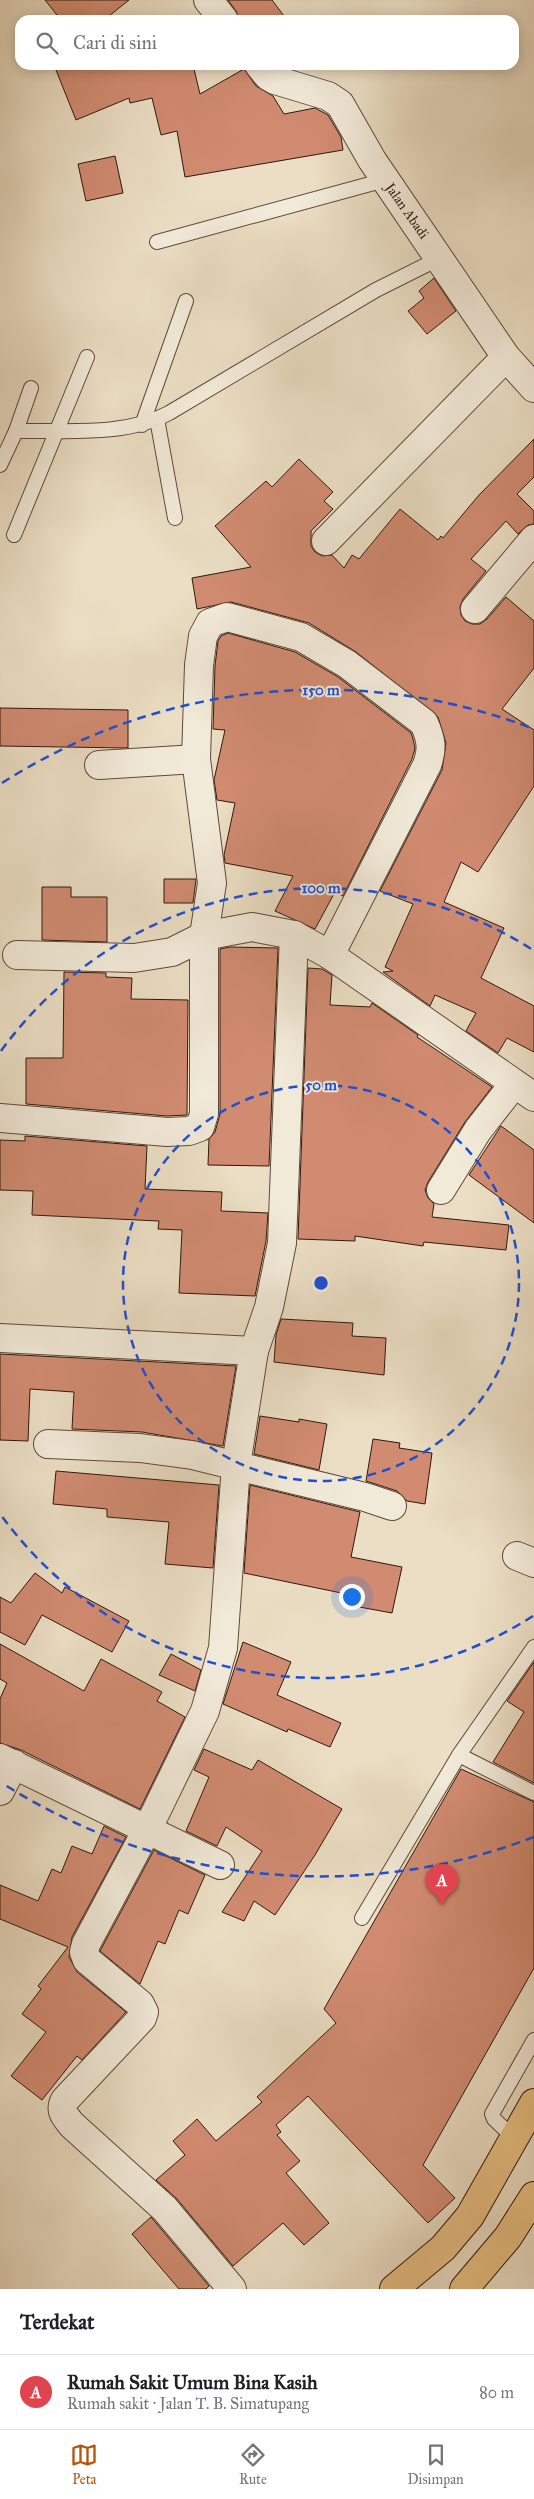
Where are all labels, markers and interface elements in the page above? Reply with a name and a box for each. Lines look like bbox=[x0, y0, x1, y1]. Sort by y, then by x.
search box bbox=[15, 15, 519, 70]
icon: search bbox=[33, 29, 61, 57]
text: Cari di sini bbox=[73, 31, 157, 54]
street label: Jalan Abadi bbox=[380, 178, 433, 243]
text: 150 m bbox=[302, 681, 340, 699]
text: 100 m bbox=[301, 879, 341, 897]
text: 50 m bbox=[305, 1076, 337, 1094]
centre of rings bbox=[312, 1274, 330, 1292]
your location bbox=[339, 1584, 365, 1610]
pin: A bbox=[426, 1864, 458, 1905]
text: Terdekat bbox=[20, 2309, 94, 2335]
text: Rumah Sakit Umum Bina Kasih bbox=[67, 2371, 318, 2394]
text: A bbox=[31, 2383, 41, 2402]
text: 80 m bbox=[479, 2383, 514, 2402]
text: Rumah sakit · Jalan T. B. Simatupang bbox=[67, 2394, 309, 2413]
tab: Peta bbox=[70, 2441, 98, 2488]
tab: Rute bbox=[239, 2441, 267, 2488]
tab: Disimpan bbox=[408, 2441, 464, 2488]

